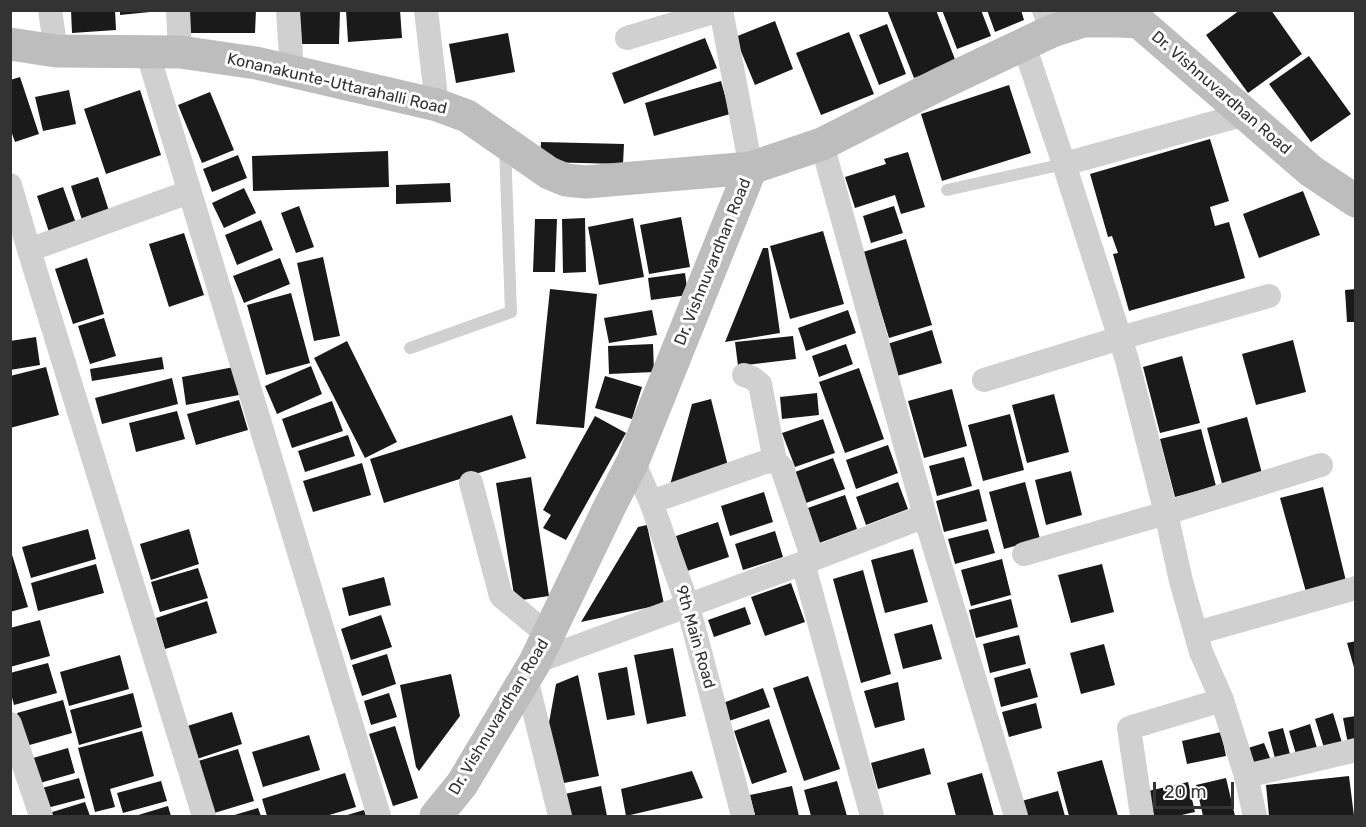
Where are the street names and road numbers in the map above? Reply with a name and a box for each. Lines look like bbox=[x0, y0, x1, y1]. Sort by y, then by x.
street label: Dr. Vishnuvardhan Road bbox=[1147, 27, 1295, 159]
street label: Konanakunte-Uttarahalli Road bbox=[225, 49, 449, 119]
street label: Dr. Vishnuvardhan Road bbox=[671, 176, 755, 348]
street label: 9th Main Road bbox=[671, 583, 719, 691]
street label: Dr. Vishnuvardhan Road bbox=[445, 635, 553, 799]

